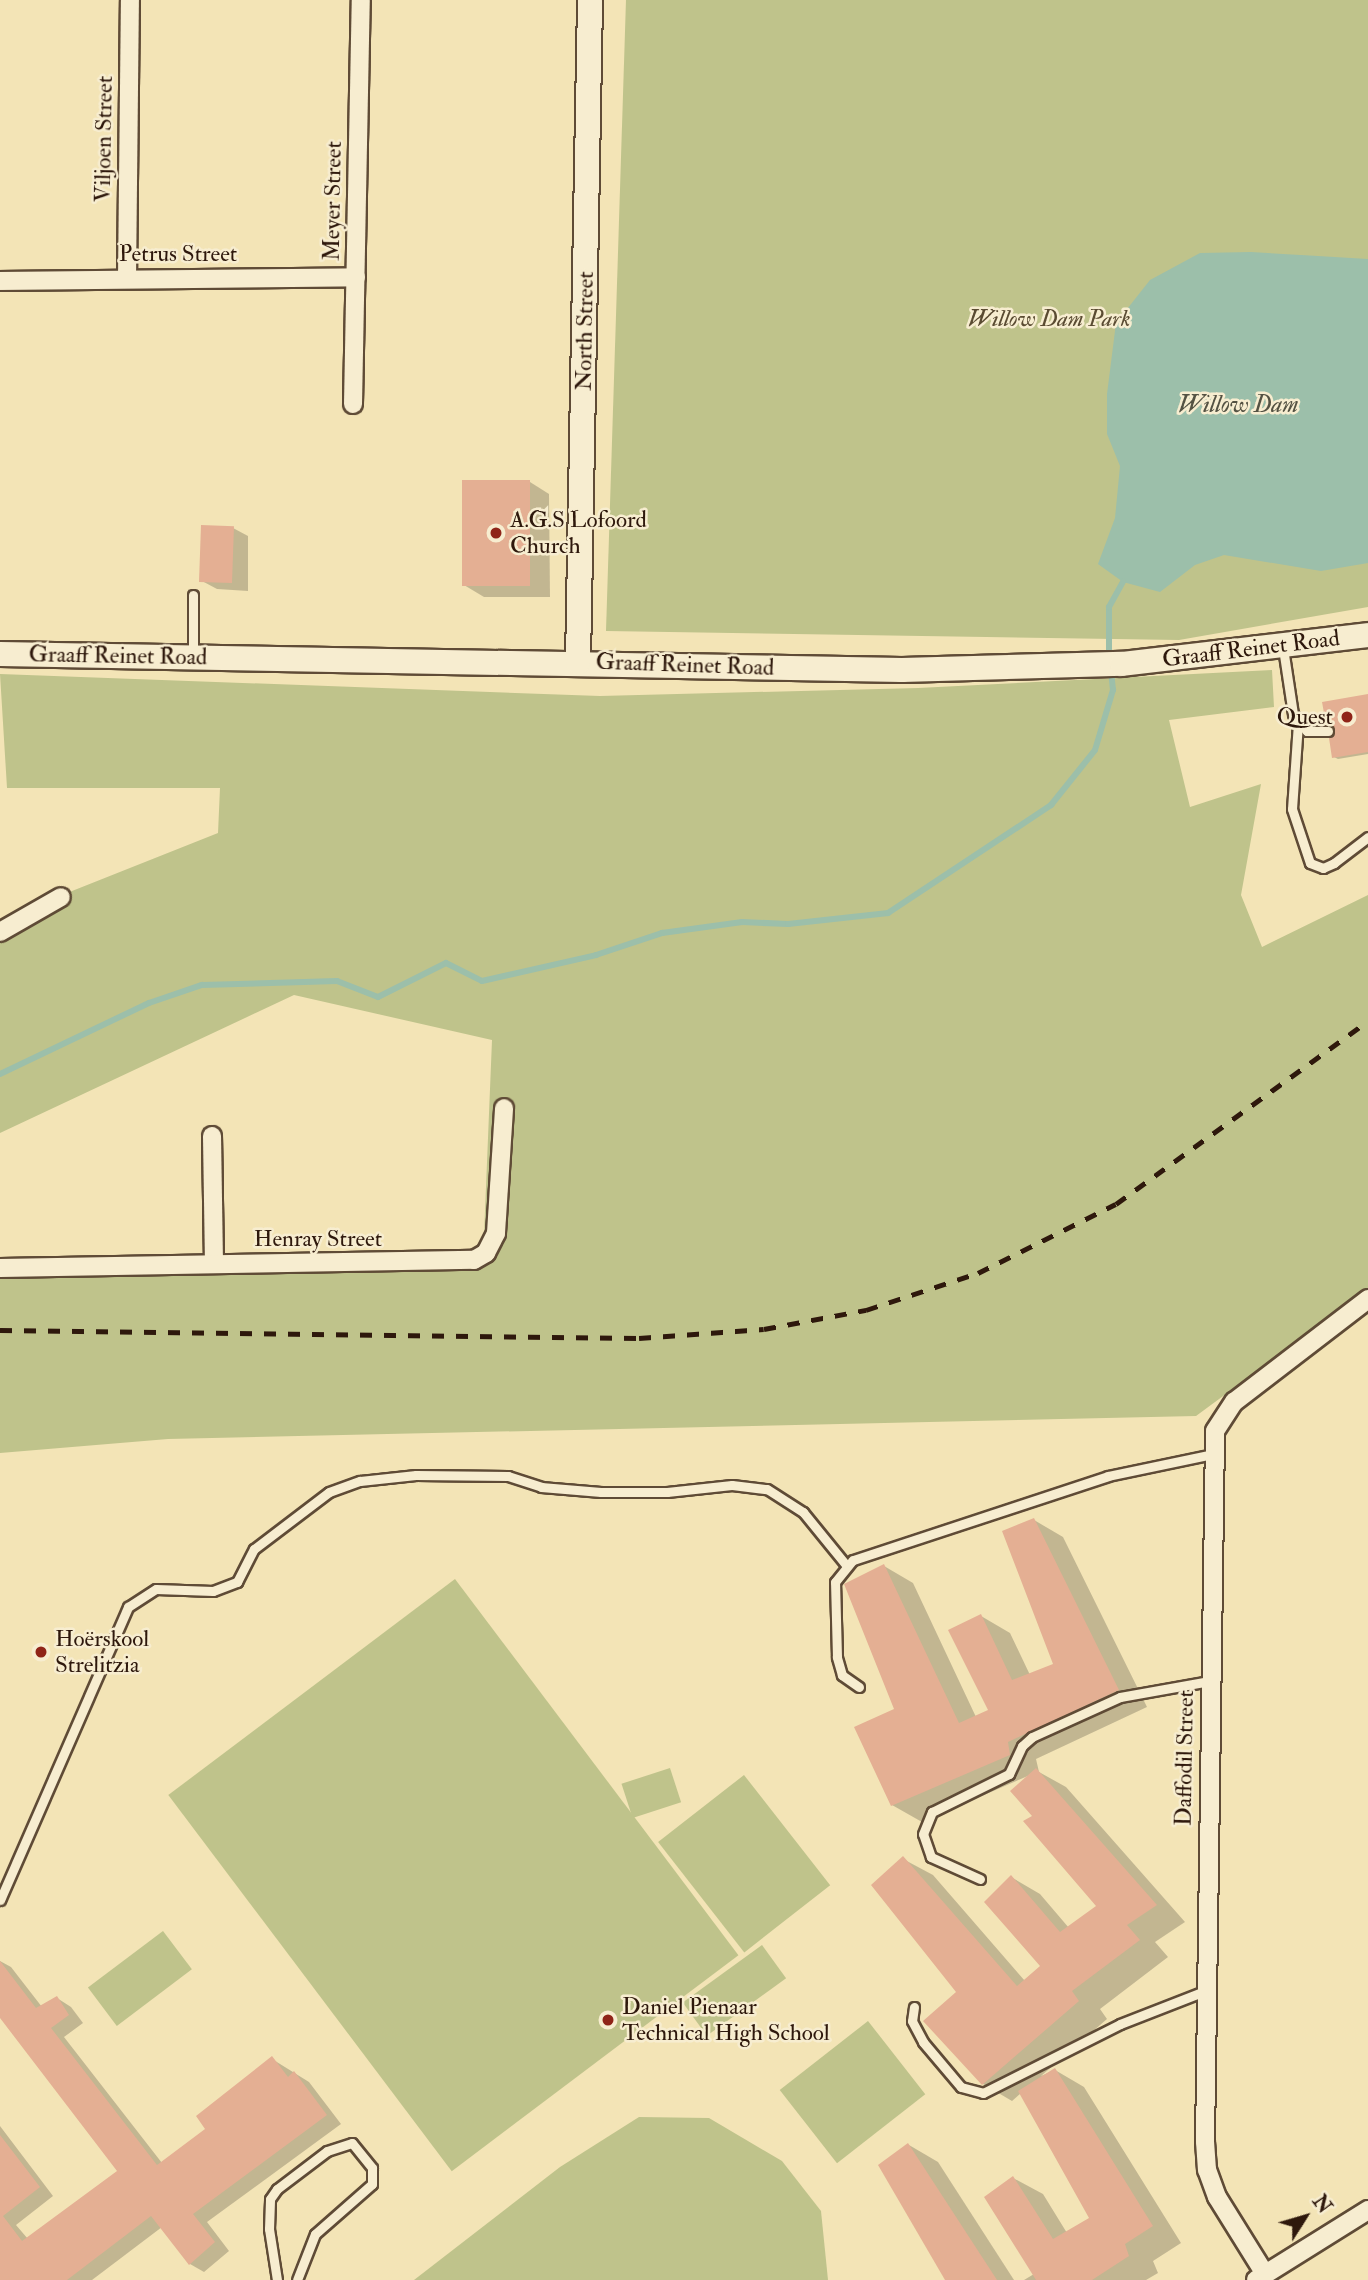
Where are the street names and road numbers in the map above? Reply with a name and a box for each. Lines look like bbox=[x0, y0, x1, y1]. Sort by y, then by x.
street label: Viljoen Street bbox=[89, 76, 119, 202]
street label: Meyer Street bbox=[318, 141, 348, 261]
street label: Petrus Street bbox=[119, 240, 237, 268]
street label: North Street bbox=[570, 271, 600, 391]
street label: Graaff Reinet Road bbox=[1161, 624, 1341, 674]
street label: Graaff Reinet Road bbox=[28, 641, 208, 671]
street label: Graaff Reinet Road bbox=[595, 648, 775, 682]
street label: Henray Street bbox=[254, 1225, 382, 1253]
street label: Daffodil Street bbox=[1170, 1690, 1200, 1826]

